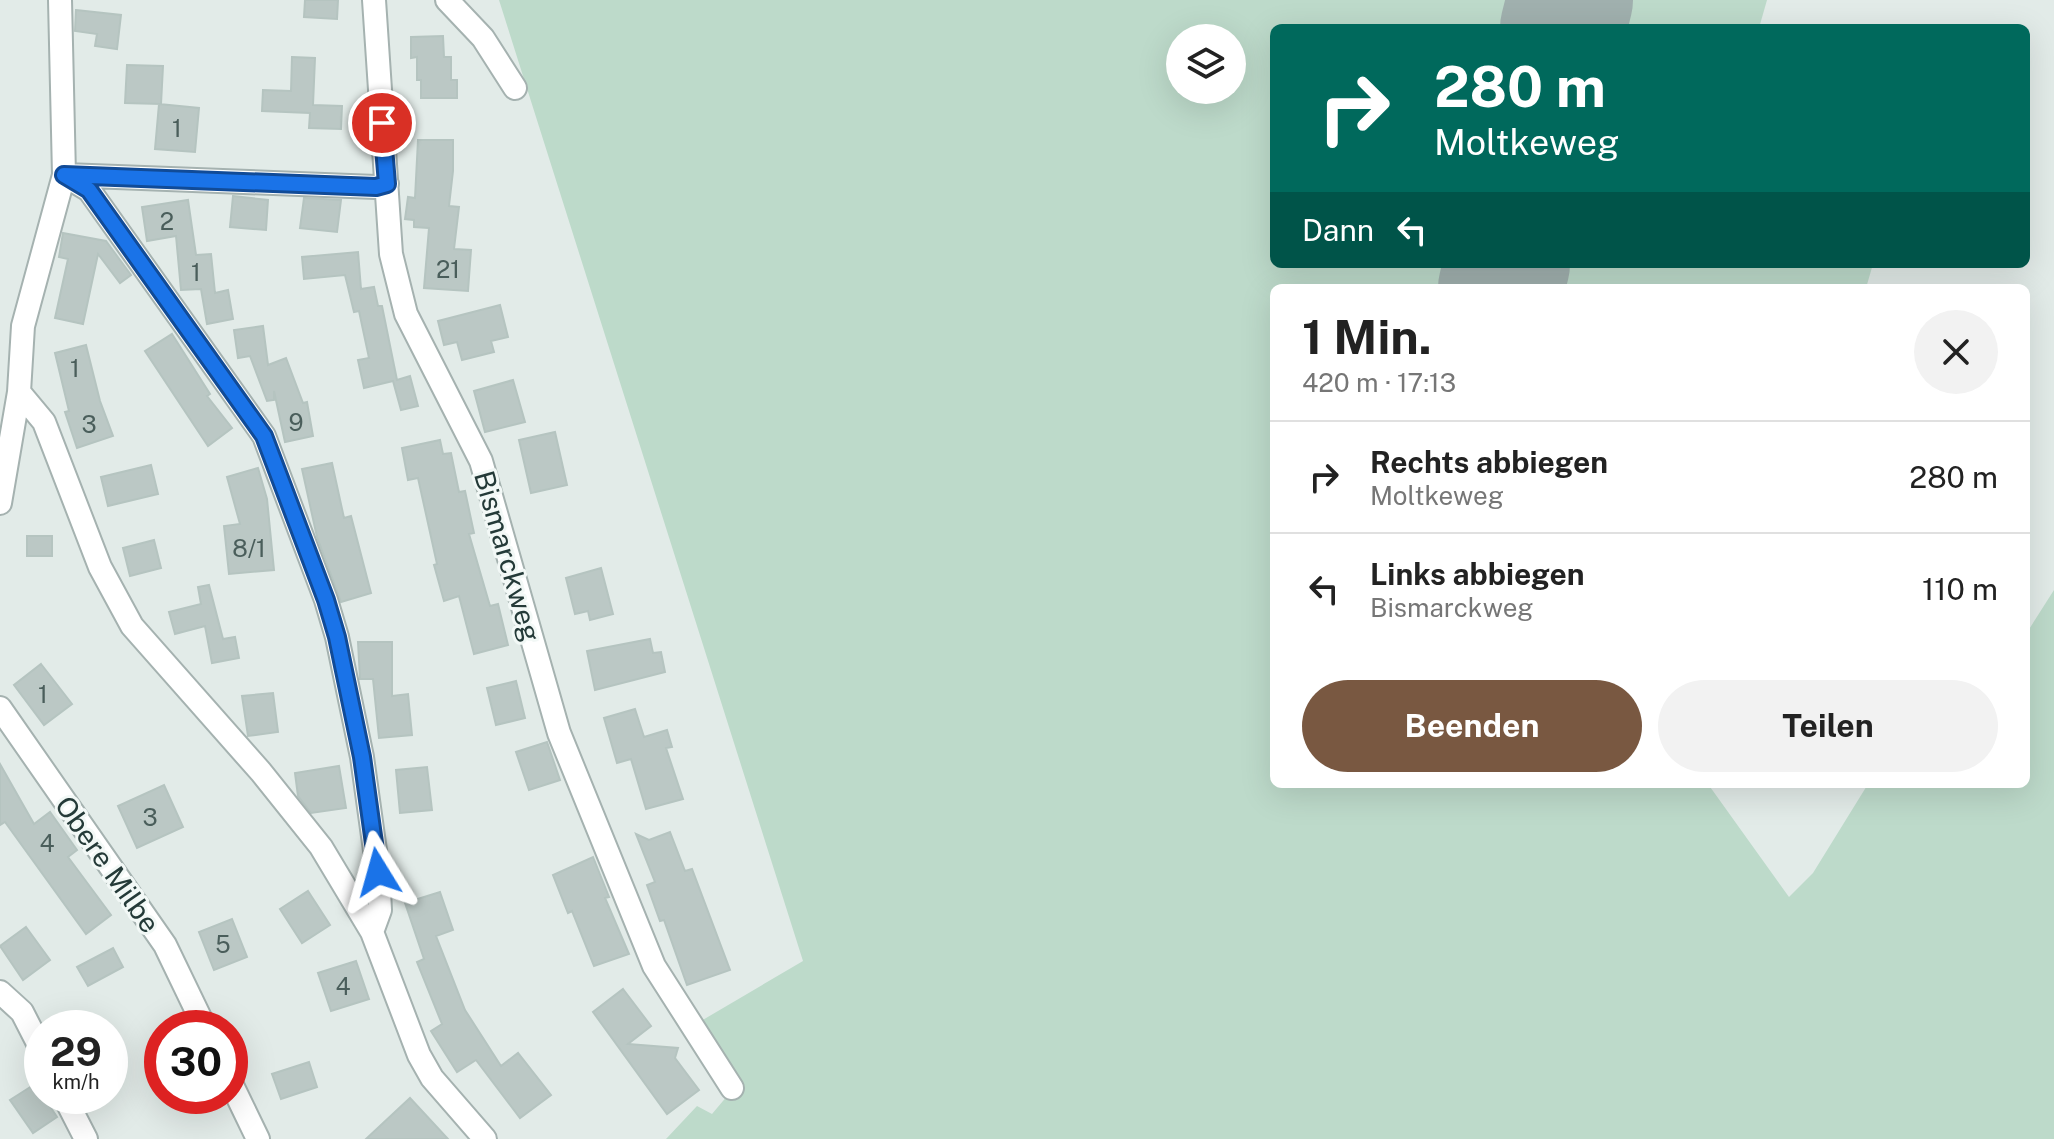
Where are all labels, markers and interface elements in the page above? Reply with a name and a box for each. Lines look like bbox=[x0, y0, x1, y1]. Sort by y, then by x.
map controls bbox=[1166, 24, 1246, 104]
button: layers bbox=[1166, 24, 1246, 104]
text: 280 m bbox=[1434, 54, 1606, 120]
icon: right bbox=[1302, 56, 1406, 160]
pin bbox=[348, 89, 416, 157]
icon: arrive bbox=[360, 101, 404, 145]
house number: 1 bbox=[172, 114, 182, 142]
text: Moltkeweg bbox=[1434, 121, 1619, 163]
house number: 2 bbox=[160, 207, 174, 235]
icon: left bbox=[1390, 208, 1434, 252]
text: Dann bbox=[1302, 212, 1374, 248]
house number: 21 bbox=[436, 255, 460, 283]
house number: 1 bbox=[191, 258, 201, 286]
text: 1 Min. bbox=[1302, 308, 1432, 365]
button: close bbox=[1914, 310, 1998, 394]
house number: 1 bbox=[70, 354, 80, 382]
text: 420 m · 17:13 bbox=[1302, 367, 1456, 398]
house number: 9 bbox=[289, 408, 304, 436]
house number: 3 bbox=[81, 410, 97, 438]
text: Rechts abbiegen bbox=[1370, 444, 1608, 480]
icon: right bbox=[1302, 455, 1346, 499]
text: 280 m bbox=[1909, 459, 1998, 495]
street label: Bismarckweg bbox=[468, 467, 548, 645]
text: Moltkeweg bbox=[1370, 480, 1504, 511]
house number: 8/1 bbox=[232, 534, 266, 562]
text: Links abbiegen bbox=[1370, 556, 1585, 592]
icon: left bbox=[1302, 567, 1346, 611]
text: 110 m bbox=[1922, 571, 1998, 607]
text: Bismarckweg bbox=[1370, 592, 1534, 623]
house number: 1 bbox=[38, 680, 48, 708]
button: Beenden bbox=[1302, 680, 1642, 772]
button: Teilen bbox=[1658, 680, 1998, 772]
street label: Obere Milbe bbox=[49, 789, 167, 939]
house number: 3 bbox=[142, 803, 158, 831]
house number: 4 bbox=[39, 829, 55, 857]
position arrow bbox=[336, 830, 420, 914]
house number: 5 bbox=[215, 930, 231, 958]
house number: 4 bbox=[335, 972, 351, 1000]
speed limit sign: 30 bbox=[144, 1010, 248, 1114]
text: 29 bbox=[50, 1028, 102, 1075]
text: km/h bbox=[52, 1070, 100, 1094]

